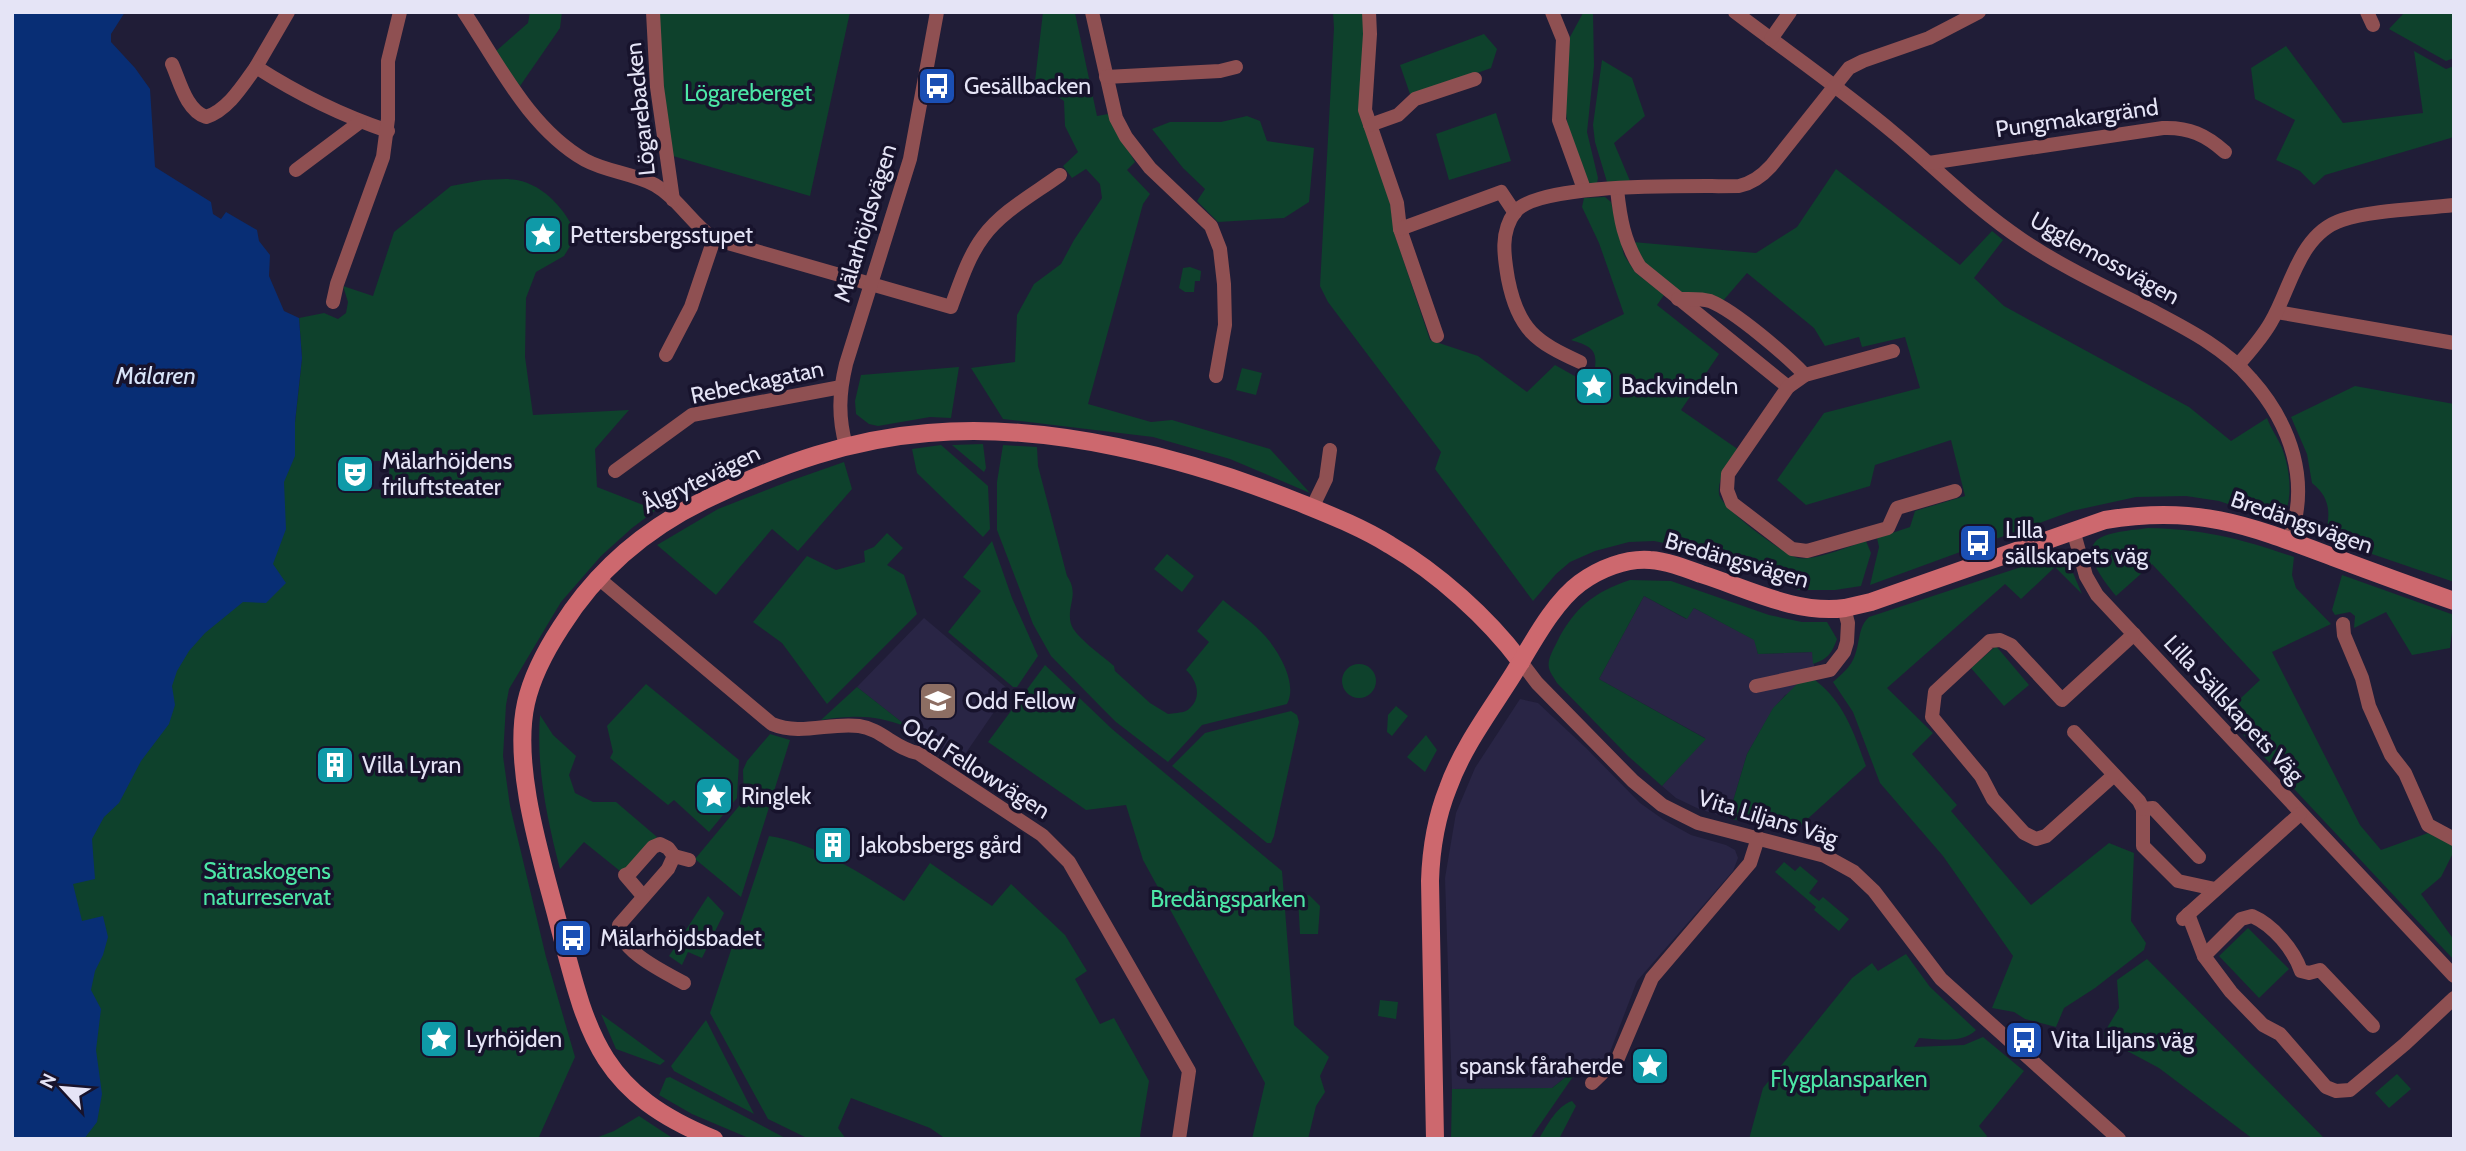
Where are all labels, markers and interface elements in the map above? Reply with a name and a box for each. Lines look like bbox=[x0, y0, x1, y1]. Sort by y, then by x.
street label: Lögarebacken bbox=[619, 41, 661, 177]
bus stop icon: Gesällbacken bbox=[916, 65, 958, 107]
place label: Gesällbacken bbox=[964, 72, 1091, 100]
park label: Lögareberget bbox=[684, 79, 812, 107]
street label: Pungmakargränd bbox=[1994, 93, 2160, 143]
street label: Mälarhöjdsvägen bbox=[828, 141, 902, 305]
street label: Ugglemossvägen bbox=[2025, 205, 2185, 311]
place icon: Pettersbergsstupet bbox=[522, 214, 564, 256]
place label: Pettersbergsstupet bbox=[570, 221, 753, 249]
street label: Rebeckagatan bbox=[688, 354, 826, 410]
water label: Mälaren bbox=[115, 361, 196, 390]
place icon: Backvindeln bbox=[1573, 365, 1615, 407]
place label: Backvindeln bbox=[1621, 372, 1738, 400]
street label: Ålgrytevägen bbox=[637, 438, 764, 520]
place label: Mälarhöjdens friluftsteater bbox=[382, 447, 512, 501]
theatre icon: Mälarhöjdens friluftsteater bbox=[334, 453, 376, 495]
street label: Bredängsvägen bbox=[2227, 485, 2377, 559]
place label: Lilla sällskapets väg bbox=[2005, 516, 2148, 570]
bus stop icon: Lilla sällskapets väg bbox=[1957, 522, 1999, 564]
street label: Bredängsvägen bbox=[1662, 526, 1812, 594]
street label: Lilla Sällskapets Väg bbox=[2158, 629, 2310, 789]
school or university icon: Odd Fellow bbox=[917, 680, 959, 722]
place label: Odd Fellow bbox=[965, 687, 1076, 715]
street label: Odd Fellowvägen bbox=[897, 711, 1055, 825]
building icon: Villa Lyran bbox=[314, 744, 356, 786]
place label: Villa Lyran bbox=[362, 751, 461, 779]
place icon: Ringlek bbox=[693, 775, 735, 817]
place label: Ringlek bbox=[741, 782, 812, 810]
street label: Vita Liljans Väg bbox=[1695, 783, 1842, 853]
building icon: Jakobsbergs gård bbox=[812, 824, 854, 866]
place label: Jakobsbergs gård bbox=[859, 831, 1021, 859]
park label: Sätraskogens naturreservat bbox=[203, 857, 331, 911]
park label: Bredängsparken bbox=[1150, 885, 1306, 913]
bus stop icon: Mälarhöjdsbadet bbox=[552, 917, 594, 959]
place label: Mälarhöjdsbadet bbox=[600, 924, 762, 952]
place icon: Lyrhöjden bbox=[418, 1018, 460, 1060]
bus stop icon: Vita Liljans väg bbox=[2003, 1019, 2045, 1061]
place label: Lyrhöjden bbox=[466, 1025, 562, 1053]
place label: Vita Liljans väg bbox=[2051, 1026, 2194, 1054]
place icon: spansk fåraherde bbox=[1629, 1045, 1671, 1087]
place label: spansk fåraherde bbox=[1459, 1052, 1623, 1080]
north arrow bbox=[28, 1053, 98, 1123]
park label: Flygplansparken bbox=[1770, 1065, 1928, 1093]
text: N bbox=[35, 1070, 61, 1092]

